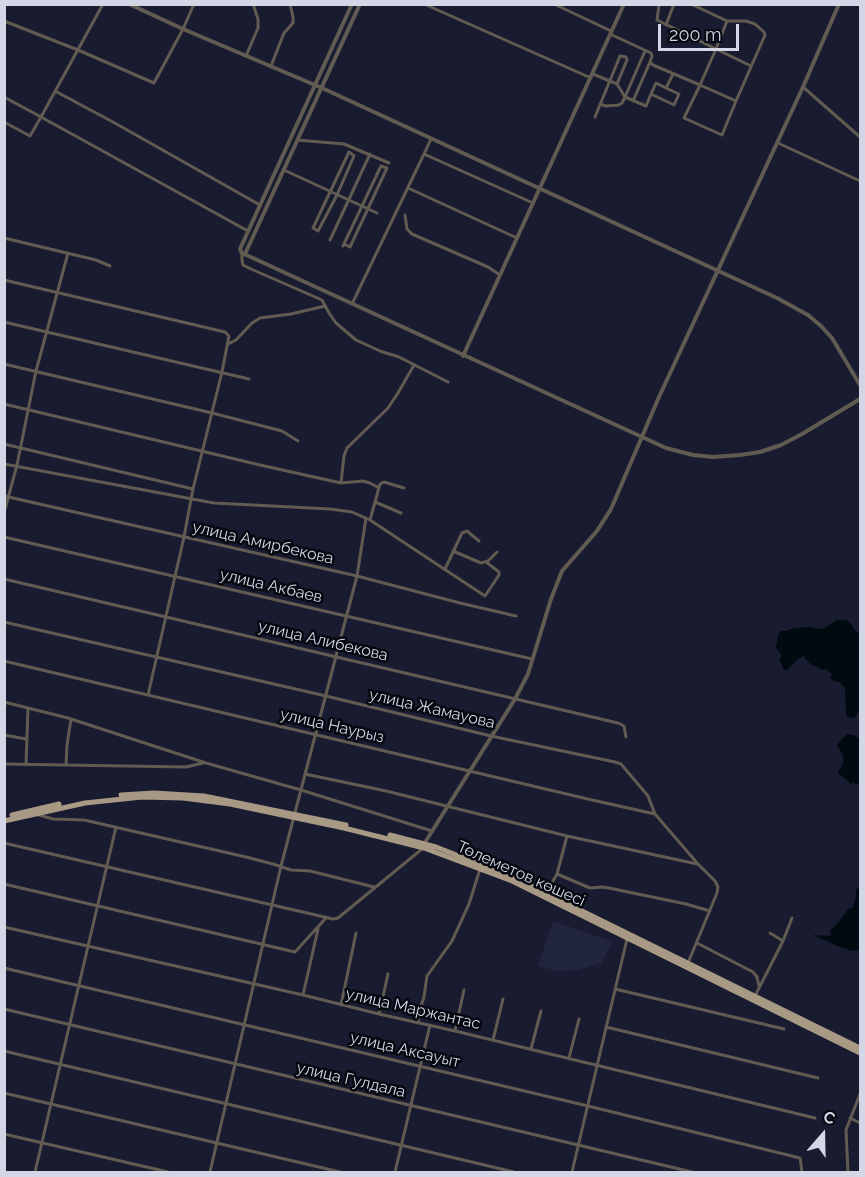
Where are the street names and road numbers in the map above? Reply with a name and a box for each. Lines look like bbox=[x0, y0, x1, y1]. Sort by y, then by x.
street label: улица Амирбекова bbox=[190, 517, 336, 569]
street label: улица Акбаев bbox=[218, 565, 324, 607]
street label: улица Алибекова bbox=[256, 617, 390, 665]
street label: улица Жамауова bbox=[367, 685, 497, 733]
street label: улица Наурыз bbox=[278, 705, 386, 747]
street label: Төлеметов көшесі bbox=[454, 837, 588, 911]
street label: улица Маржантас bbox=[344, 984, 482, 1034]
street label: улица Аксауыт bbox=[348, 1028, 462, 1072]
street label: улица Гулдала bbox=[295, 1058, 407, 1102]

